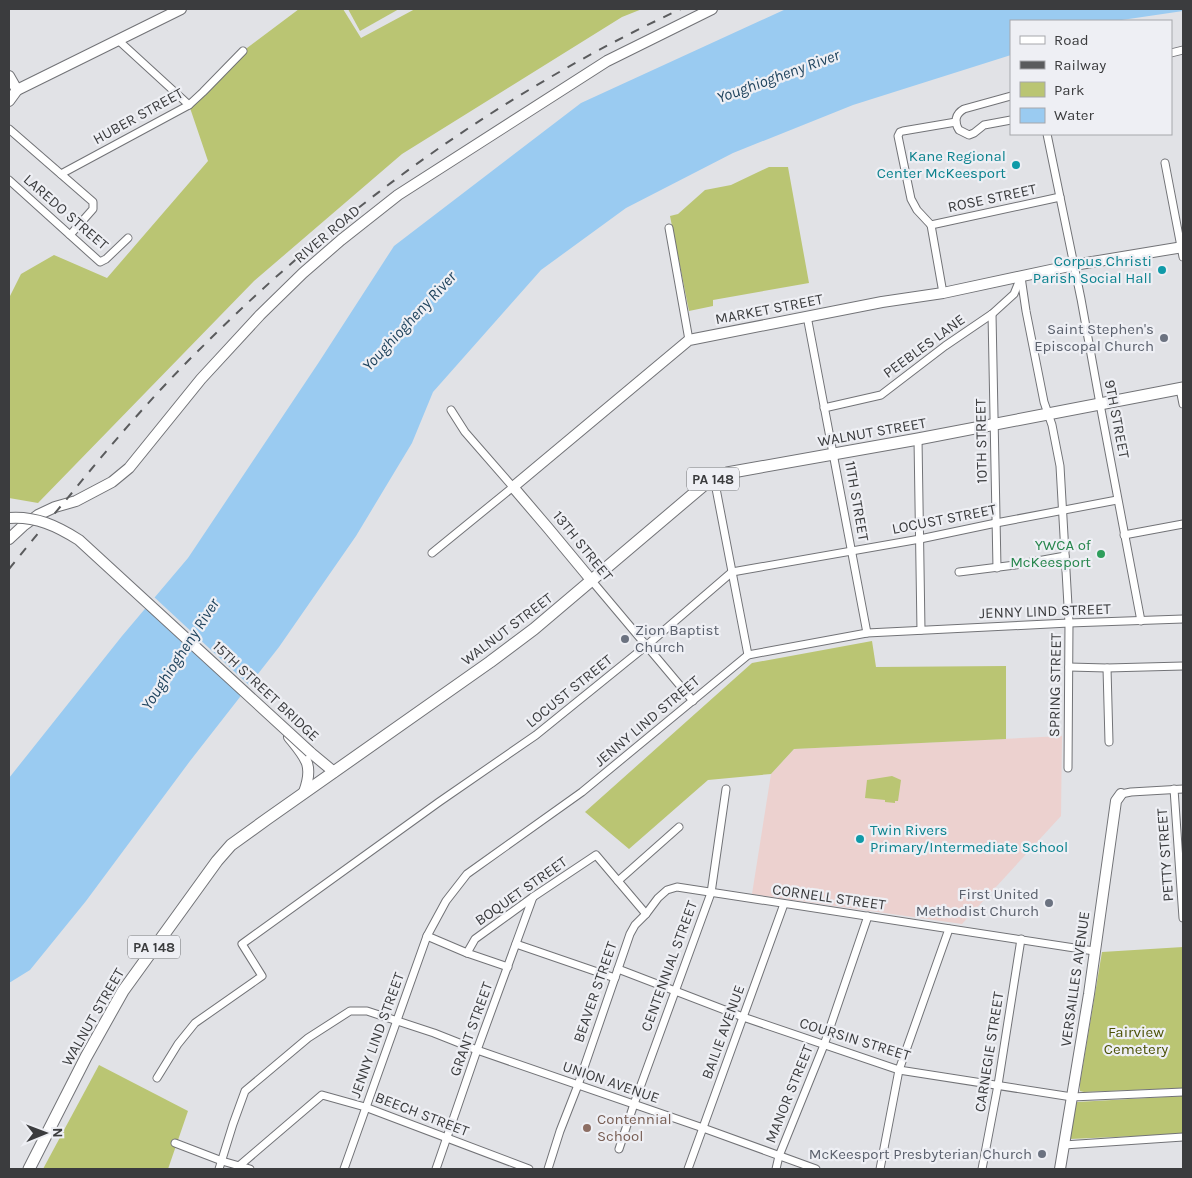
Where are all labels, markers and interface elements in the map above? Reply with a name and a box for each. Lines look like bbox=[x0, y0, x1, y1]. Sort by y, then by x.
legend bbox=[1010, 20, 1172, 135]
text: Road bbox=[1054, 31, 1089, 49]
water label: Youghiogheny River bbox=[714, 45, 842, 107]
text: Railway bbox=[1054, 56, 1106, 74]
text: Park bbox=[1054, 81, 1084, 99]
street label: HUBER STREET bbox=[90, 84, 187, 148]
text: Water bbox=[1054, 106, 1095, 124]
place label: Kane Regional Center McKeesport bbox=[877, 147, 1006, 182]
marker: Kane Regional Center McKeesport bbox=[1010, 159, 1022, 171]
street label: LAREDO STREET bbox=[20, 170, 112, 254]
street label: ROSE STREET bbox=[946, 180, 1038, 216]
street label: RIVER ROAD bbox=[290, 201, 364, 267]
place label: Corpus Christi Parish Social Hall bbox=[1033, 252, 1152, 287]
marker: Corpus Christi Parish Social Hall bbox=[1156, 264, 1168, 276]
water label: Youghiogheny River bbox=[358, 267, 460, 375]
street label: MARKET STREET bbox=[714, 290, 825, 328]
street label: PEEBLES LANE bbox=[880, 310, 968, 382]
place label: Saint Stephen's Episcopal Church bbox=[1034, 320, 1154, 355]
marker: Saint Stephen's Episcopal Church bbox=[1158, 332, 1170, 344]
street label: 9TH STREET bbox=[1101, 378, 1134, 460]
street label: 10TH STREET bbox=[971, 398, 991, 484]
street label: WALNUT STREET bbox=[816, 414, 928, 450]
street label: 11TH STREET bbox=[841, 459, 873, 543]
road number: PA 148 bbox=[687, 468, 739, 490]
street label: LOCUST STREET bbox=[890, 500, 998, 538]
street label: 13TH STREET bbox=[549, 507, 617, 585]
place label: YWCA of McKeesport bbox=[1010, 536, 1092, 571]
marker: YWCA of McKeesport bbox=[1095, 548, 1107, 560]
street label: WALNUT STREET bbox=[458, 588, 557, 669]
water label: Youghiogheny River bbox=[137, 594, 223, 713]
street label: JENNY LIND STREET bbox=[979, 600, 1112, 622]
place label: Zion Baptist Church bbox=[635, 621, 719, 656]
street label: SPRING STREET bbox=[1045, 632, 1065, 737]
marker: Zion Baptist Church bbox=[619, 633, 631, 645]
street label: 15TH STREET BRIDGE bbox=[209, 637, 323, 745]
street label: LOCUST STREET bbox=[522, 650, 616, 731]
street label: JENNY LIND STREET bbox=[591, 671, 704, 770]
street label: PETTY STREET bbox=[1153, 807, 1177, 902]
place label: Twin Rivers Primary/Intermediate School bbox=[870, 821, 1068, 856]
marker: Twin Rivers Primary/Intermediate School bbox=[854, 833, 866, 845]
street label: BOQUET STREET bbox=[472, 852, 571, 929]
street label: CORNELL STREET bbox=[771, 880, 887, 914]
place label: First United Methodist Church bbox=[916, 885, 1039, 920]
marker: First United Methodist Church bbox=[1043, 897, 1055, 909]
street label: CENTENNIAL STREET bbox=[637, 898, 701, 1034]
street label: VERSAILLES AVENUE bbox=[1057, 910, 1093, 1048]
road number: PA 148 bbox=[128, 936, 180, 959]
street label: BEAVER STREET bbox=[569, 939, 621, 1045]
street label: WALNUT STREET bbox=[58, 965, 128, 1069]
street label: JENNY LIND STREET bbox=[346, 970, 408, 1100]
street label: GRANT STREET bbox=[446, 979, 497, 1079]
street label: BAILIE AVENUE bbox=[698, 982, 748, 1082]
street label: CARNEGIE STREET bbox=[971, 990, 1007, 1113]
street label: COURSIN STREET bbox=[797, 1014, 913, 1065]
park label: Fairview Cemetery bbox=[1104, 1023, 1168, 1058]
street label: MANOR STREET bbox=[761, 1042, 817, 1146]
street label: UNION AVENUE bbox=[560, 1057, 662, 1107]
street label: BEECH STREET bbox=[373, 1088, 472, 1140]
north arrow bbox=[20, 1108, 70, 1158]
place label: Contennial School bbox=[597, 1110, 672, 1145]
marker: Contennial School bbox=[581, 1122, 593, 1134]
text: N bbox=[49, 1128, 66, 1138]
place label: McKeesport Presbyterian Church bbox=[809, 1145, 1032, 1163]
marker: McKeesport Presbyterian Church bbox=[1036, 1148, 1048, 1160]

